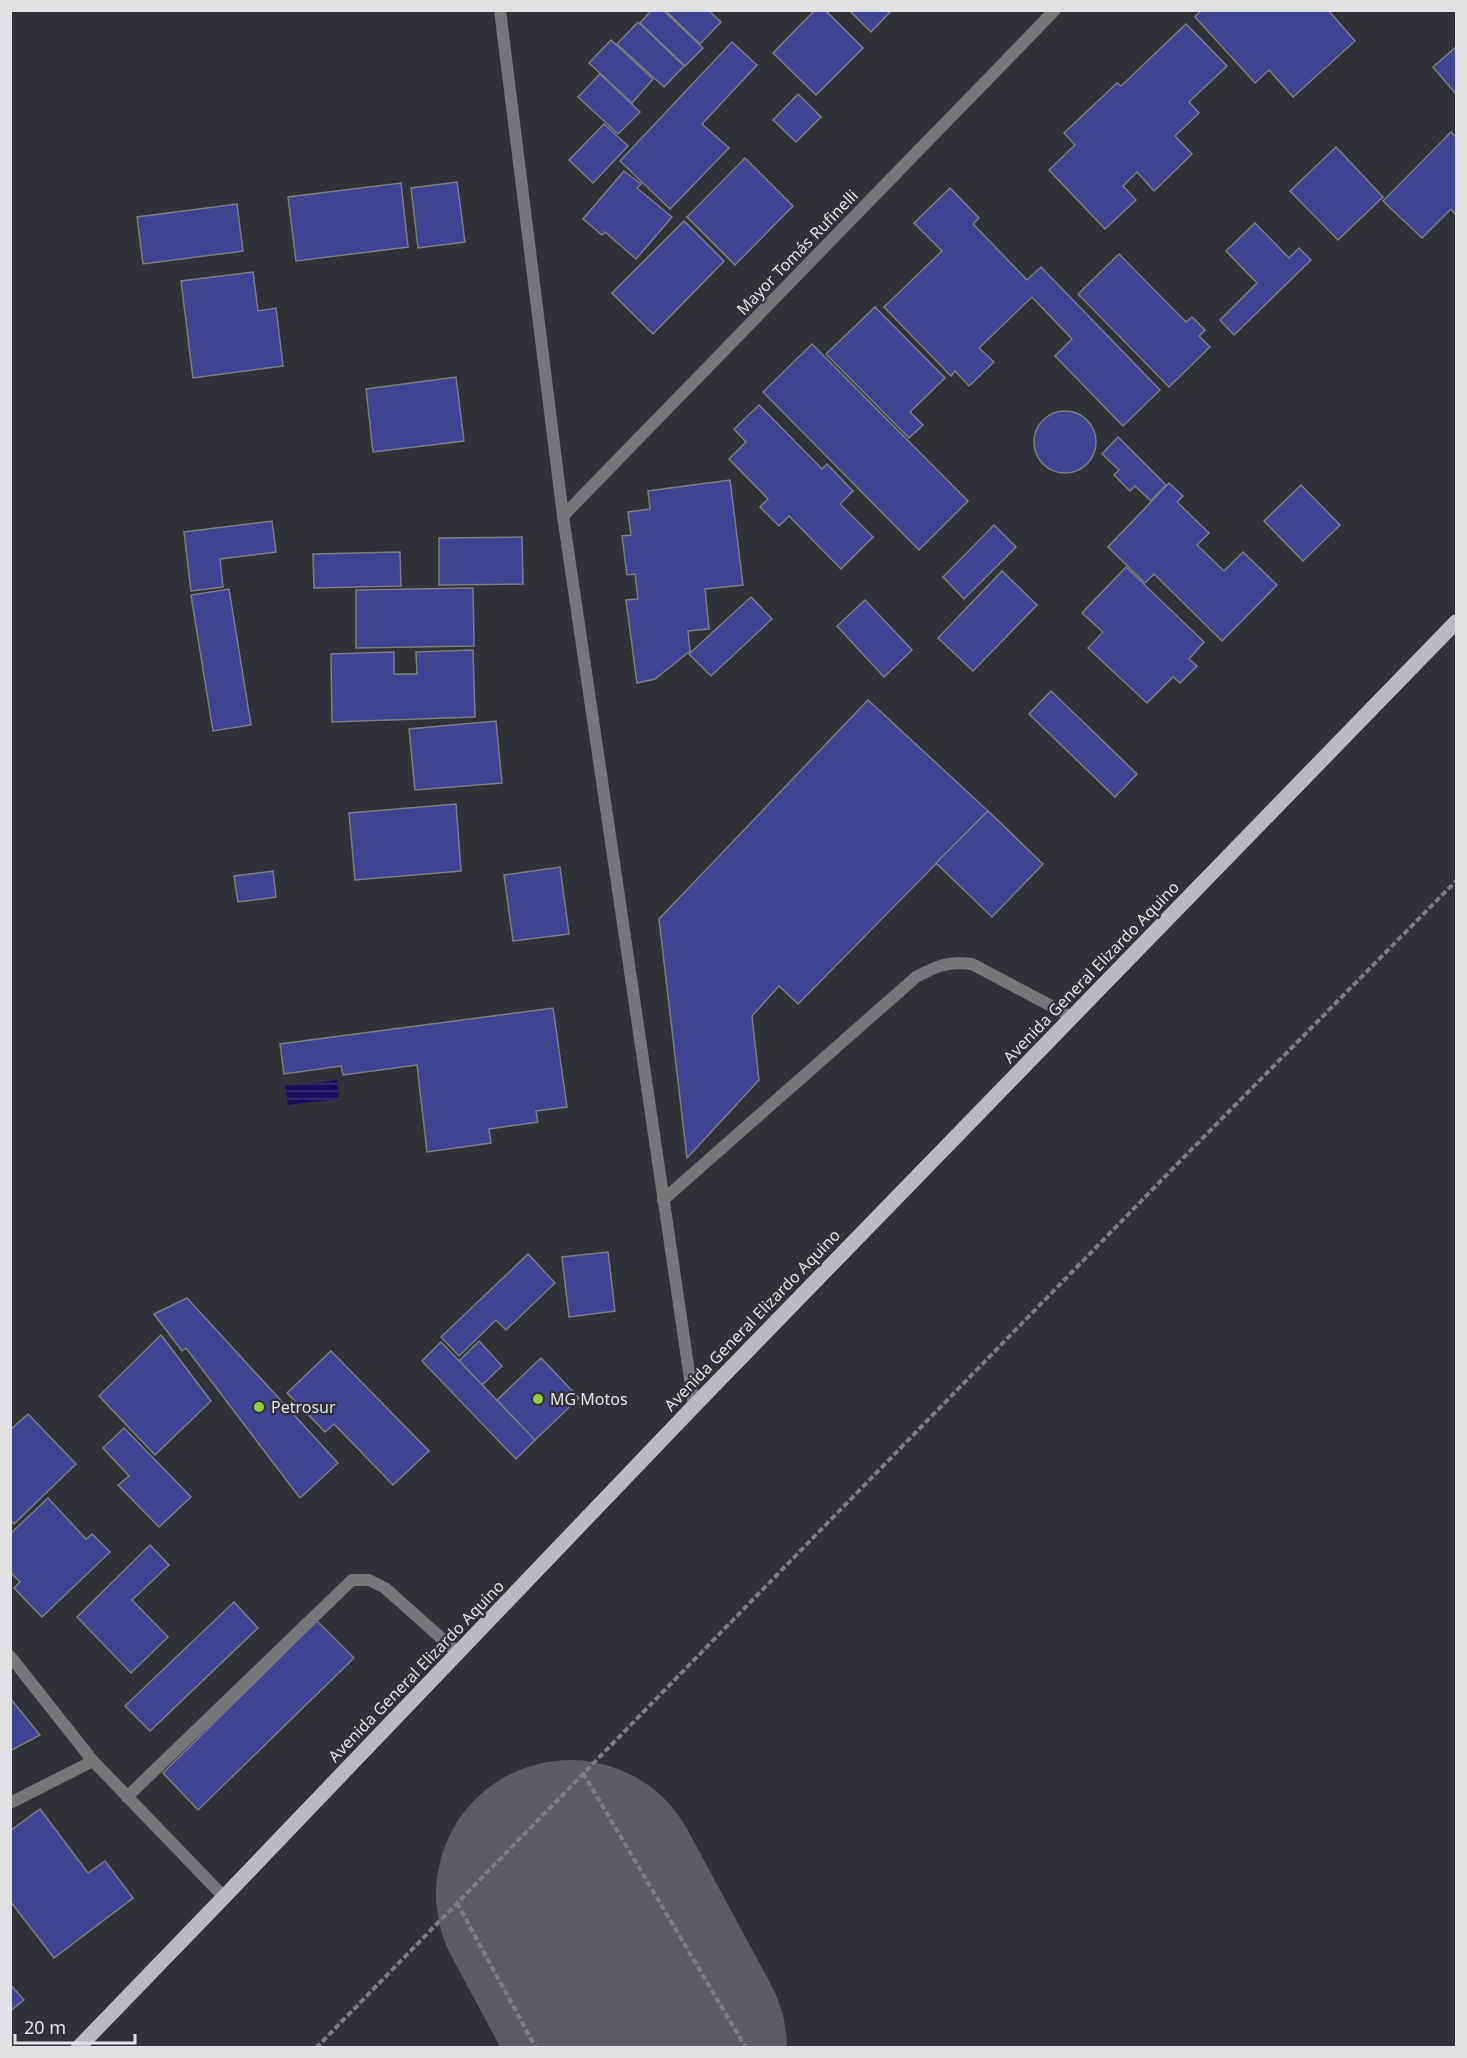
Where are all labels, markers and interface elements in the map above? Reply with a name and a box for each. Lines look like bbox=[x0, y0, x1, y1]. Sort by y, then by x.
street label: Mayor Tomás Rufinelli bbox=[731, 185, 863, 319]
street label: Avenida General Elizardo Aquino bbox=[998, 876, 1184, 1068]
street label: Avenida General Elizardo Aquino bbox=[659, 1224, 845, 1416]
place label: MG Motos bbox=[550, 1388, 628, 1410]
marker: MG Motos bbox=[531, 1392, 545, 1406]
place label: Petrosur bbox=[271, 1396, 336, 1418]
marker: Petrosur bbox=[252, 1400, 266, 1414]
street label: Avenida General Elizardo Aquino bbox=[323, 1575, 509, 1767]
scale bar bbox=[15, 2007, 135, 2045]
text: 20 m bbox=[24, 2015, 66, 2039]

